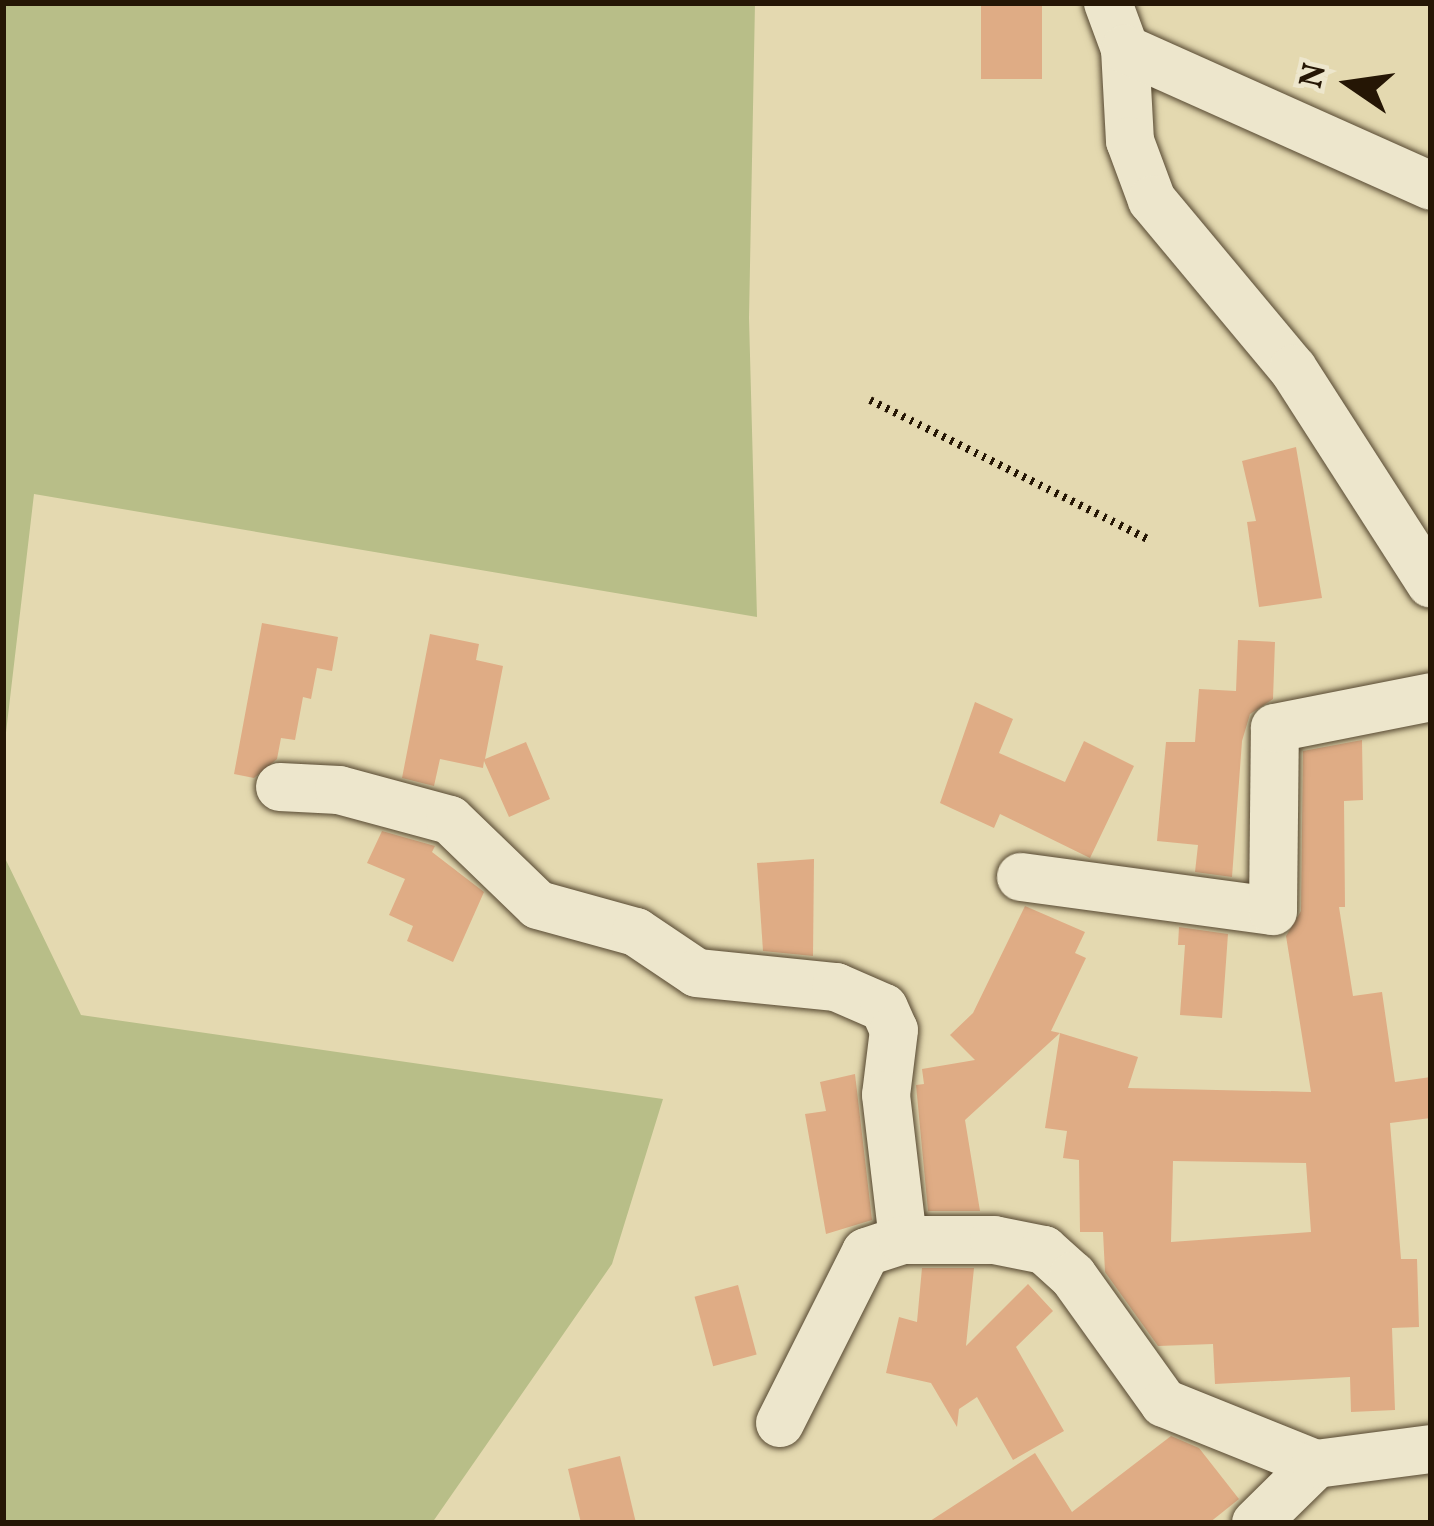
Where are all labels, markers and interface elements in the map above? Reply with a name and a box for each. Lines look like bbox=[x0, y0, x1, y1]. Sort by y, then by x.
north arrow bbox=[1290, 24, 1410, 144]
text: N bbox=[1290, 59, 1340, 93]

